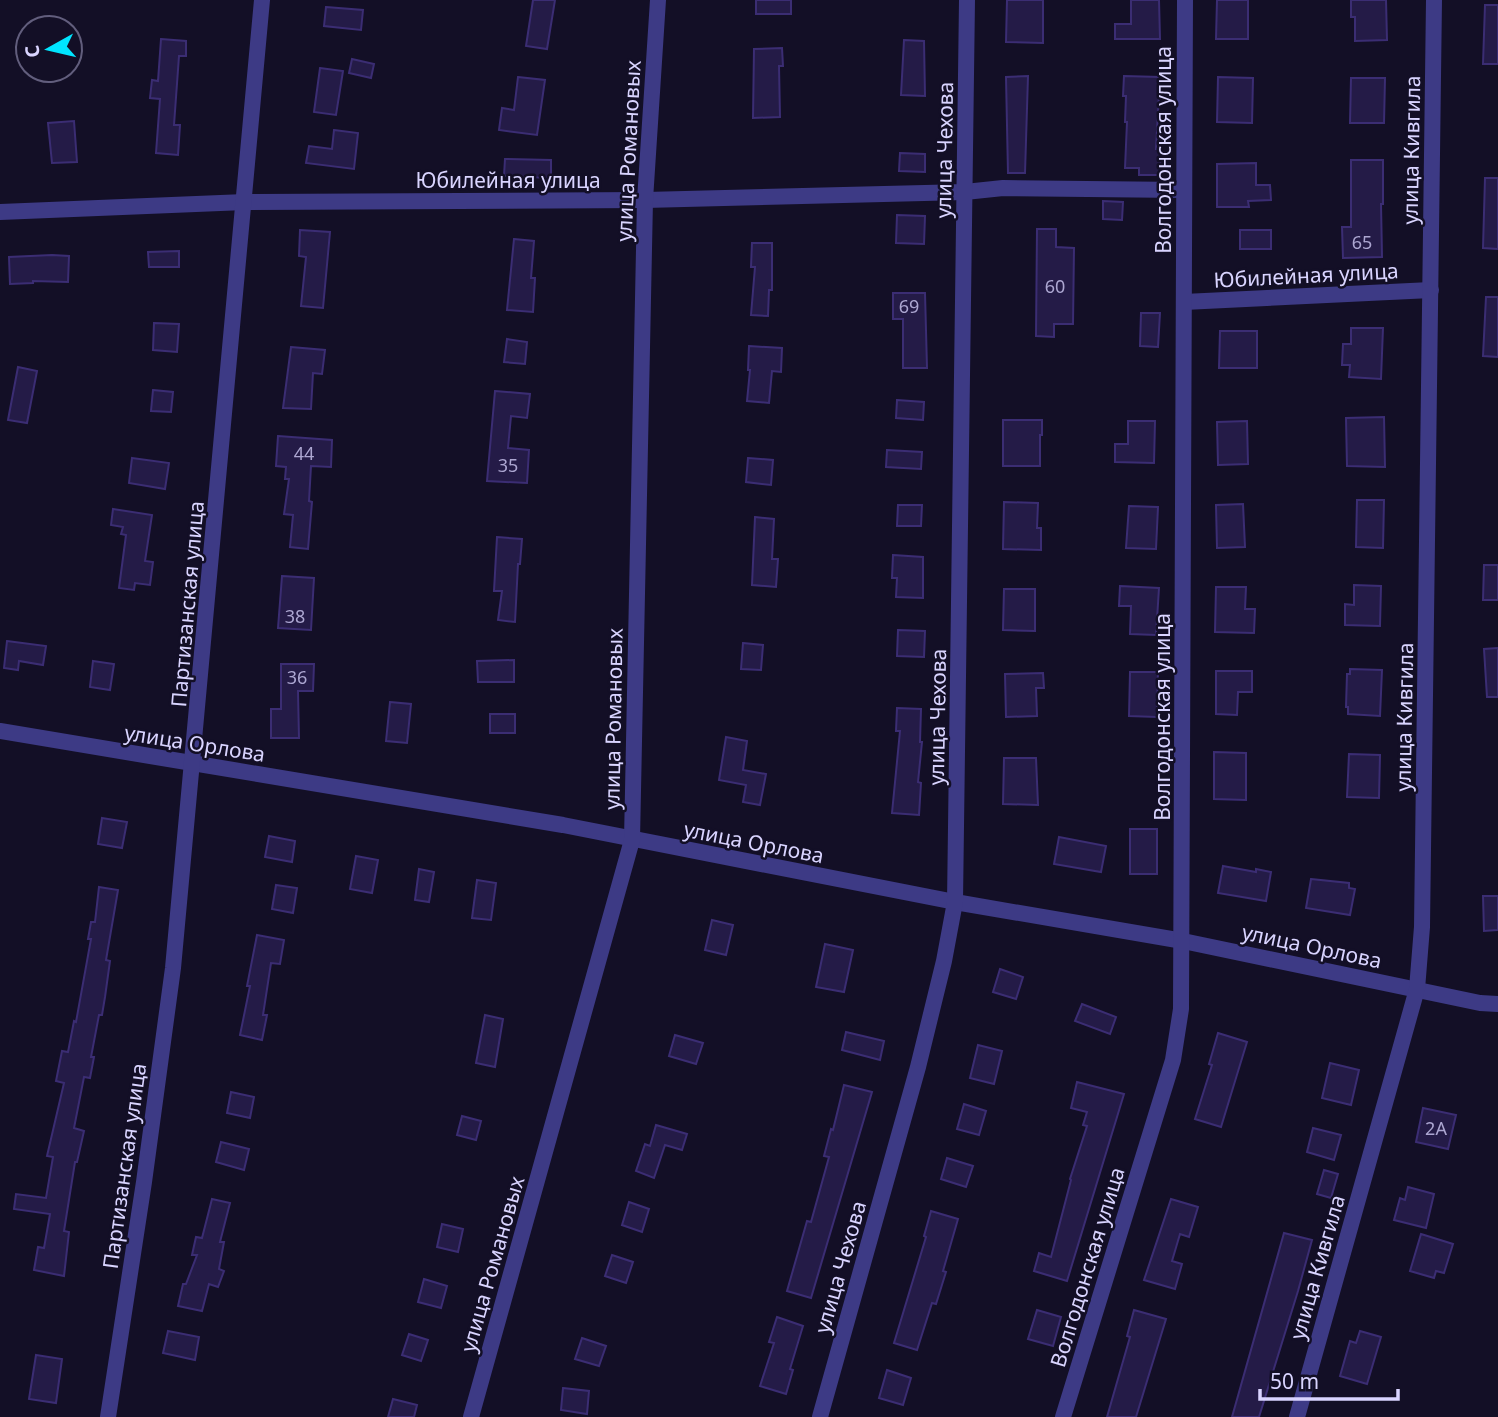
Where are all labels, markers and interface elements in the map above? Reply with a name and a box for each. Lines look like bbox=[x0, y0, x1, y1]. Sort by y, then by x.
north arrow bbox=[14, 14, 84, 84]
text: С bbox=[18, 43, 46, 59]
street label: Волгодонская улица bbox=[1149, 46, 1177, 254]
street label: улица Романовых bbox=[609, 59, 647, 242]
street label: улица Кивгила bbox=[1396, 75, 1426, 225]
street label: улица Чехова bbox=[929, 81, 959, 219]
street label: Юбилейная улица bbox=[415, 166, 601, 194]
house number: 65 bbox=[1352, 230, 1372, 254]
street label: Юбилейная улица bbox=[1213, 256, 1399, 294]
house number: 60 bbox=[1045, 274, 1065, 298]
house number: 69 bbox=[899, 294, 919, 318]
house number: 44 bbox=[294, 441, 314, 465]
house number: 35 bbox=[498, 453, 518, 477]
street label: Партизанская улица bbox=[164, 500, 210, 708]
house number: 38 bbox=[285, 604, 305, 628]
street label: Волгодонская улица bbox=[1148, 613, 1176, 821]
street label: улица Романовых bbox=[597, 628, 629, 810]
street label: улица Кивгила bbox=[1389, 642, 1419, 792]
street label: улица Чехова bbox=[922, 648, 952, 786]
house number: 36 bbox=[287, 665, 307, 689]
street label: улица Орлова bbox=[123, 718, 267, 768]
street label: улица Орлова bbox=[682, 815, 826, 869]
street label: улица Орлова bbox=[1240, 918, 1384, 974]
street label: Партизанская улица bbox=[96, 1061, 152, 1271]
house number: 2А bbox=[1425, 1116, 1447, 1140]
street label: Волгодонская улица bbox=[1043, 1164, 1131, 1370]
street label: улица Романовых bbox=[454, 1173, 531, 1355]
street label: улица Кивгила bbox=[1283, 1191, 1351, 1343]
street label: улица Чехова bbox=[808, 1197, 872, 1337]
scale bar bbox=[1260, 1358, 1398, 1402]
text: 50 m bbox=[1270, 1367, 1319, 1395]

